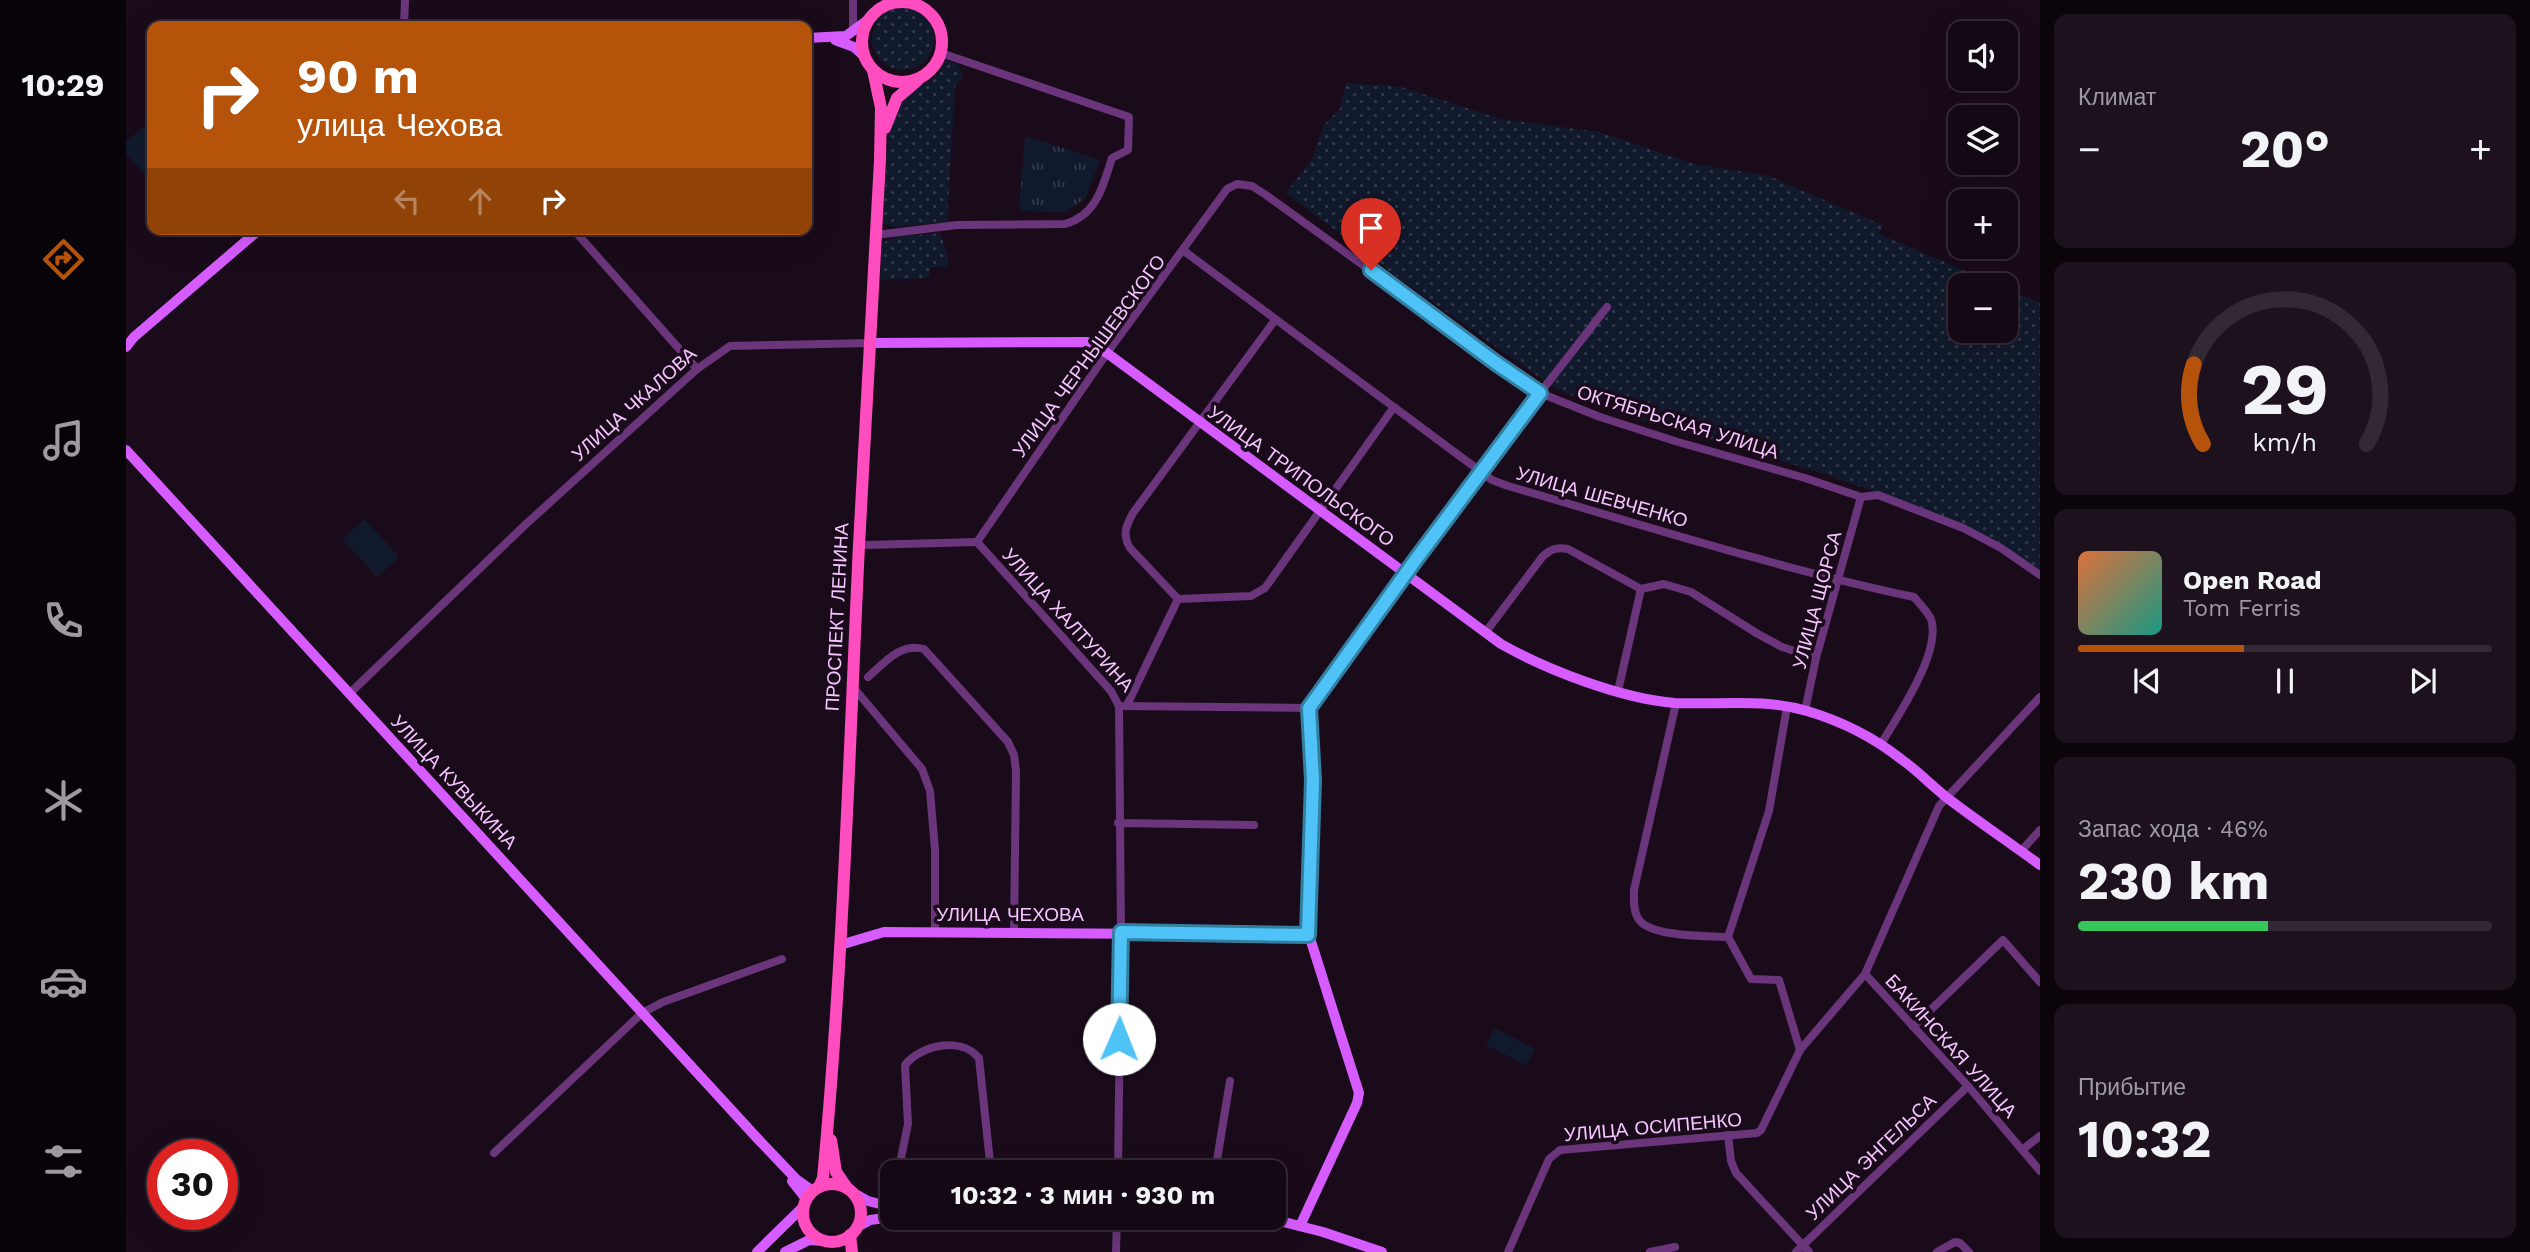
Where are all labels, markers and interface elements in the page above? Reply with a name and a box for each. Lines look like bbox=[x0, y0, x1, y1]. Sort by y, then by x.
map controls bbox=[1948, 21, 2018, 343]
button: sound bbox=[1948, 21, 2018, 91]
text: 90 m bbox=[297, 47, 419, 105]
icon: right bbox=[182, 49, 273, 140]
text: 10:29 bbox=[22, 66, 104, 104]
text: Климат bbox=[2078, 84, 2156, 111]
button: layers bbox=[1948, 105, 2018, 175]
text: улица Чехова bbox=[297, 106, 502, 144]
text: 20° bbox=[2240, 119, 2330, 180]
text: − bbox=[2078, 127, 2101, 171]
text: + bbox=[2469, 127, 2492, 171]
icon: left bbox=[388, 182, 426, 220]
icon: ahead bbox=[461, 182, 499, 220]
icon: right bbox=[534, 182, 572, 220]
button: + bbox=[1948, 189, 2018, 259]
pin bbox=[1341, 198, 1401, 270]
icon: arrive bbox=[1352, 209, 1390, 247]
icon: directions bbox=[39, 235, 88, 284]
street label: УЛИЦА ЧЕРНЫШЕВСКОГО bbox=[1008, 250, 1170, 462]
button: − bbox=[1948, 273, 2018, 343]
street label: УЛИЦА ЧКАЛОВА bbox=[567, 342, 701, 466]
text: 29 bbox=[2241, 347, 2329, 433]
street label: ОКТЯБРЬСКАЯ УЛИЦА bbox=[1574, 380, 1782, 464]
street label: УЛИЦА ТРИПОЛЬСКОГО bbox=[1203, 401, 1399, 551]
icon: music bbox=[39, 416, 88, 465]
text: km/h bbox=[2253, 428, 2317, 457]
street label: УЛИЦА ШЕВЧЕНКО bbox=[1514, 461, 1690, 533]
street label: ПРОСПЕКТ ЛЕНИНА bbox=[821, 522, 853, 712]
street label: УЛИЦА ЩОРСА bbox=[1788, 528, 1847, 671]
street label: УЛИЦА ХАЛТУРИНА bbox=[997, 543, 1139, 697]
text: Open Road bbox=[2183, 565, 2321, 595]
text: Tom Ferris bbox=[2183, 595, 2301, 622]
icon: phone bbox=[39, 596, 88, 645]
icon: previous bbox=[2128, 662, 2166, 700]
icon: pause bbox=[2266, 662, 2304, 700]
icon: next bbox=[2404, 662, 2442, 700]
street label: УЛИЦА КУВЫКИНА bbox=[386, 710, 522, 854]
icon: climate bbox=[39, 776, 88, 825]
text: Запас хода · 46% bbox=[2078, 816, 2268, 843]
text: 230 km bbox=[2078, 851, 2269, 912]
street label: УЛИЦА ЧЕХОВА bbox=[936, 903, 1084, 926]
icon: car bbox=[39, 957, 88, 1006]
street label: БАКИНСКАЯ УЛИЦА bbox=[1881, 970, 2022, 1123]
position arrow bbox=[1082, 1002, 1156, 1076]
text: Прибытие bbox=[2078, 1074, 2186, 1101]
street label: УЛИЦА ЭНГЕЛЬСА bbox=[1801, 1089, 1941, 1225]
street label: УЛИЦА ОСИПЕНКО bbox=[1563, 1108, 1743, 1146]
text: 10:32 bbox=[2078, 1109, 2211, 1170]
icon: filters bbox=[39, 1137, 88, 1186]
speed limit sign: 30 bbox=[147, 1139, 238, 1230]
text: 10:32 · 3 мин · 930 m bbox=[951, 1180, 1215, 1210]

